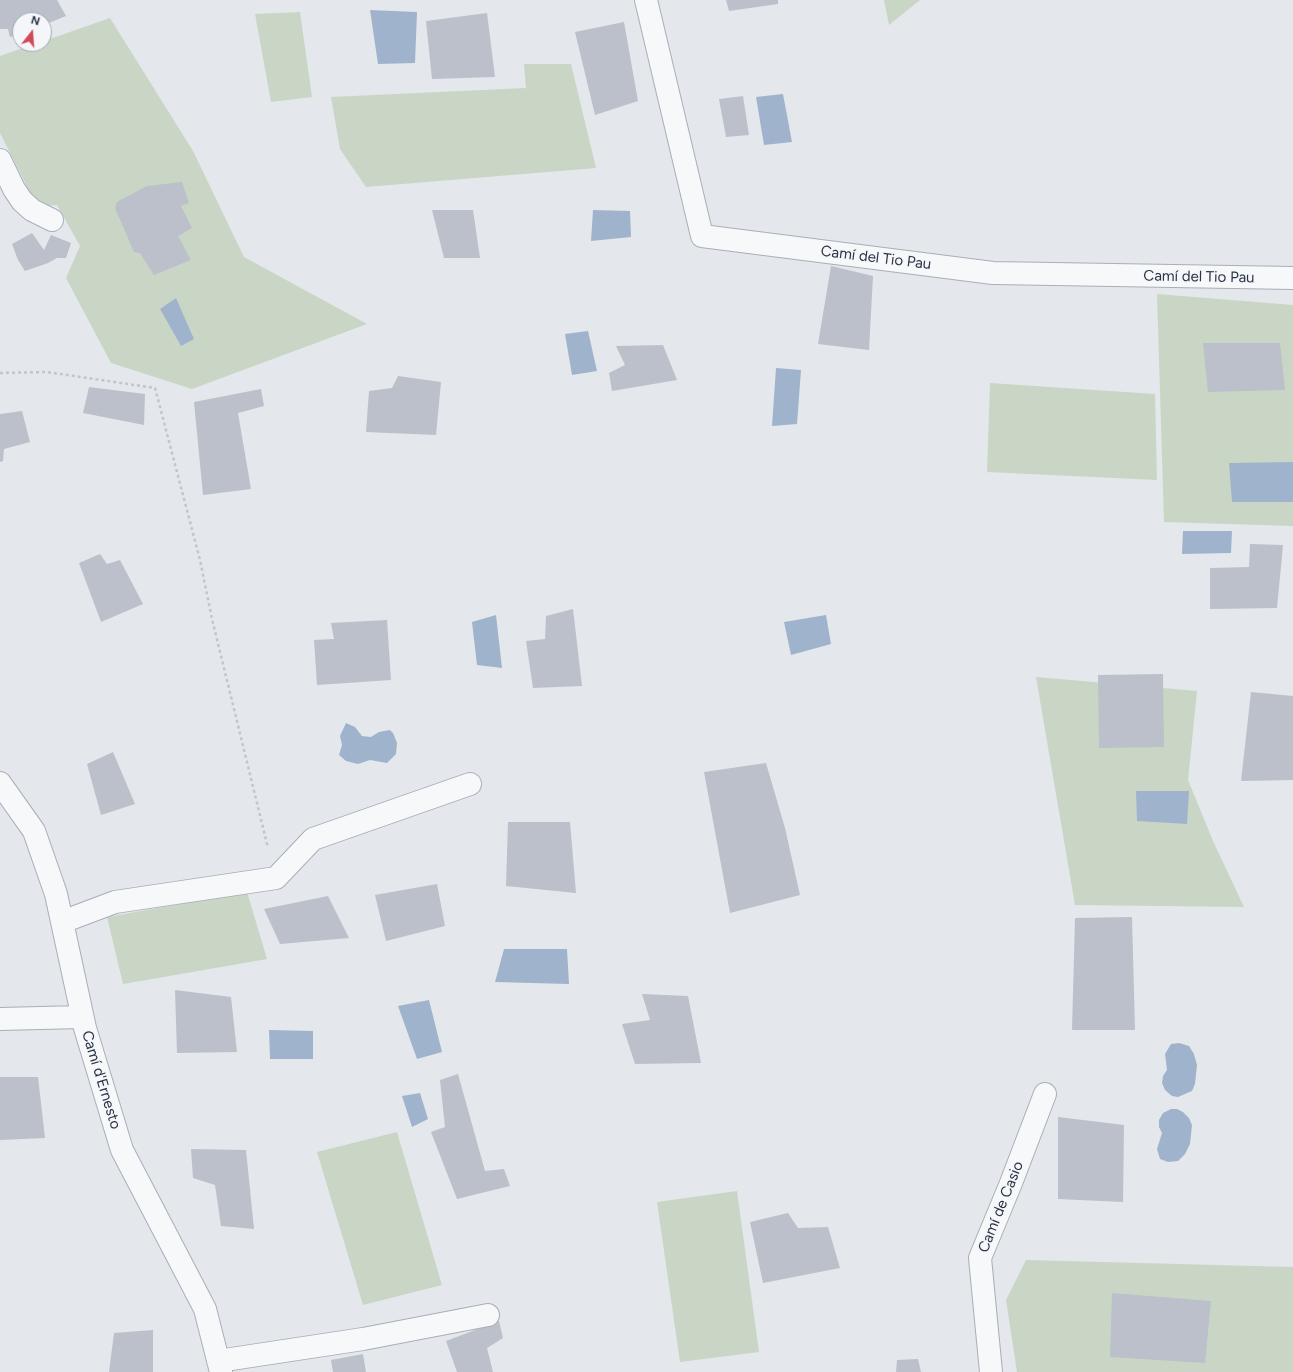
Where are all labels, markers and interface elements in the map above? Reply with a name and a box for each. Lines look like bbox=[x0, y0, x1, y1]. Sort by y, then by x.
north arrow bbox=[12, 12, 52, 52]
text: N bbox=[29, 14, 41, 28]
street label: Camí del Tio Pau bbox=[820, 242, 932, 274]
street label: Camí del Tio Pau bbox=[1143, 267, 1255, 287]
street label: Camí d'Ernesto bbox=[77, 1029, 125, 1131]
street label: Camí de Casio bbox=[975, 1159, 1027, 1255]

